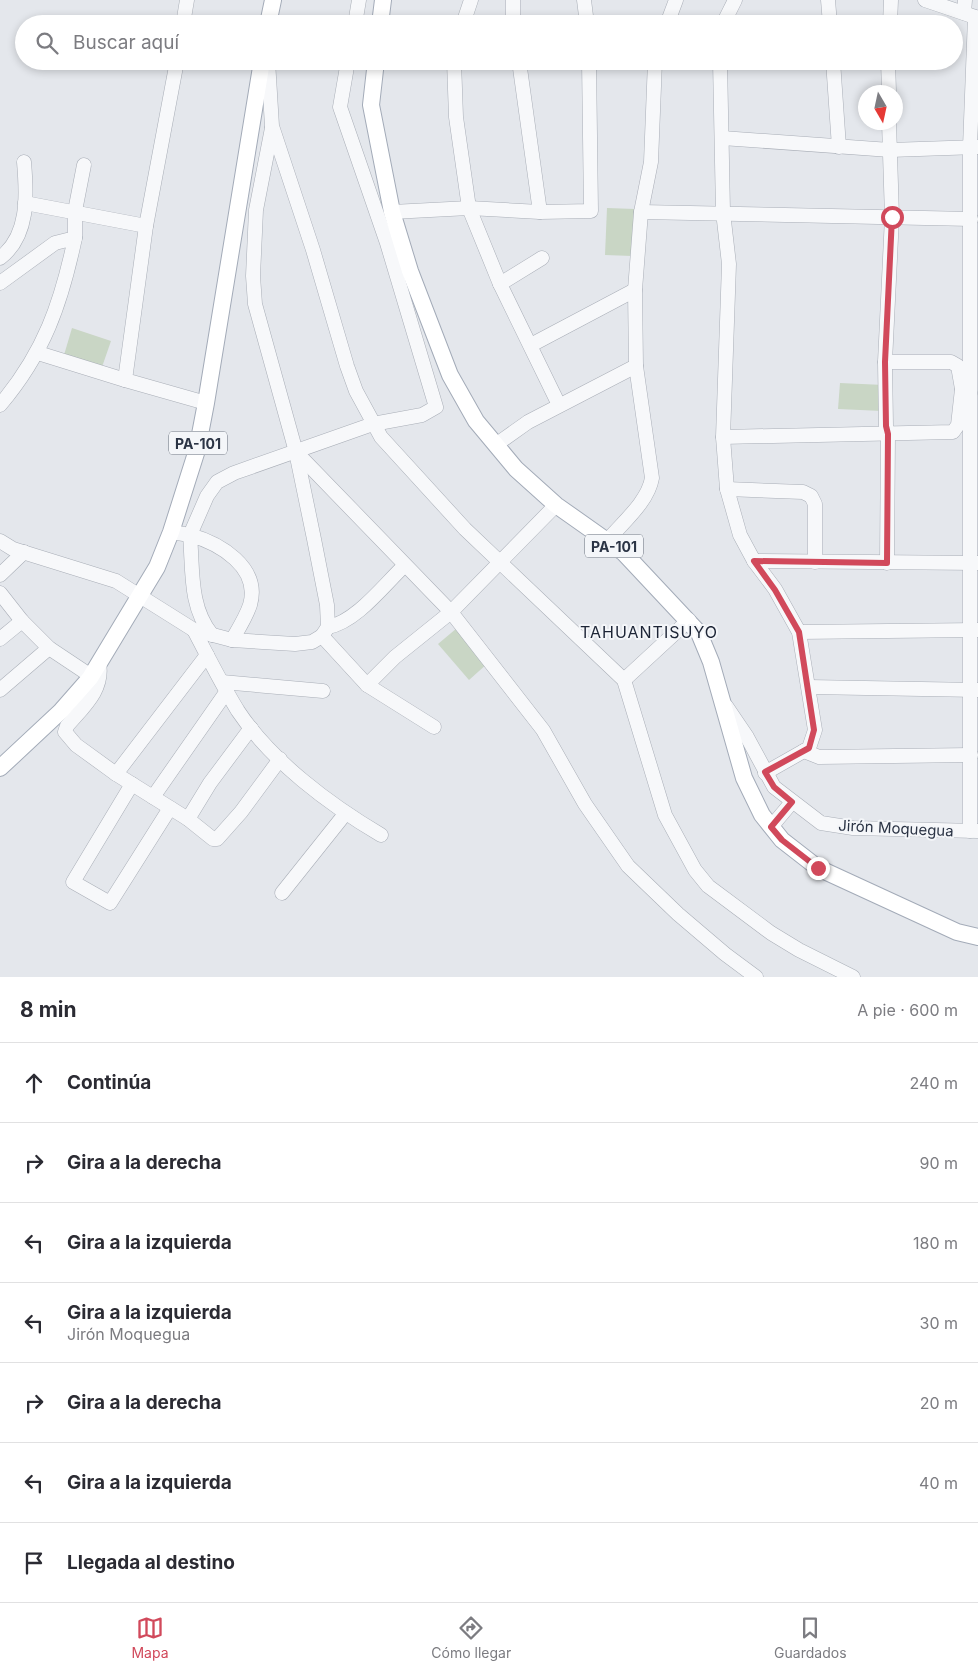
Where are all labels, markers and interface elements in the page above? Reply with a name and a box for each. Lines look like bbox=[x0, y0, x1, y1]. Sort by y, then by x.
search box bbox=[15, 15, 963, 70]
icon: search bbox=[33, 29, 61, 57]
text: Buscar aquí bbox=[73, 31, 179, 54]
north arrow bbox=[858, 85, 903, 130]
route start bbox=[881, 206, 904, 229]
road number: PA-101 bbox=[169, 432, 227, 454]
road number: PA-101 bbox=[585, 534, 643, 558]
district label: TAHUANTISUYO bbox=[580, 622, 718, 642]
street label: Jirón Moquegua bbox=[838, 815, 954, 841]
route end bbox=[807, 857, 830, 880]
text: 8 min bbox=[20, 997, 77, 1022]
text: A pie · 600 m bbox=[857, 1000, 958, 1020]
icon: ahead bbox=[20, 1069, 48, 1097]
text: Continúa bbox=[67, 1071, 151, 1094]
text: 240 m bbox=[910, 1073, 958, 1093]
icon: right bbox=[20, 1149, 48, 1177]
text: Gira a la derecha bbox=[67, 1151, 222, 1174]
text: 90 m bbox=[919, 1153, 958, 1173]
icon: left bbox=[20, 1229, 48, 1257]
text: Gira a la izquierda bbox=[67, 1231, 232, 1254]
text: 180 m bbox=[913, 1233, 958, 1253]
text: Gira a la izquierda bbox=[67, 1301, 232, 1324]
icon: left bbox=[20, 1309, 48, 1337]
text: 30 m bbox=[920, 1313, 958, 1333]
text: Jirón Moquegua bbox=[67, 1324, 190, 1344]
icon: right bbox=[20, 1389, 48, 1417]
text: Gira a la derecha bbox=[67, 1391, 222, 1414]
text: 20 m bbox=[920, 1393, 958, 1413]
icon: left bbox=[20, 1469, 48, 1497]
text: Gira a la izquierda bbox=[67, 1471, 232, 1494]
text: 40 m bbox=[919, 1473, 958, 1493]
icon: arrive bbox=[20, 1549, 48, 1577]
text: Llegada al destino bbox=[67, 1551, 235, 1574]
tab: Mapa bbox=[131, 1614, 169, 1661]
tab: Cómo llegar bbox=[431, 1614, 511, 1661]
tab: Guardados bbox=[774, 1614, 847, 1661]

